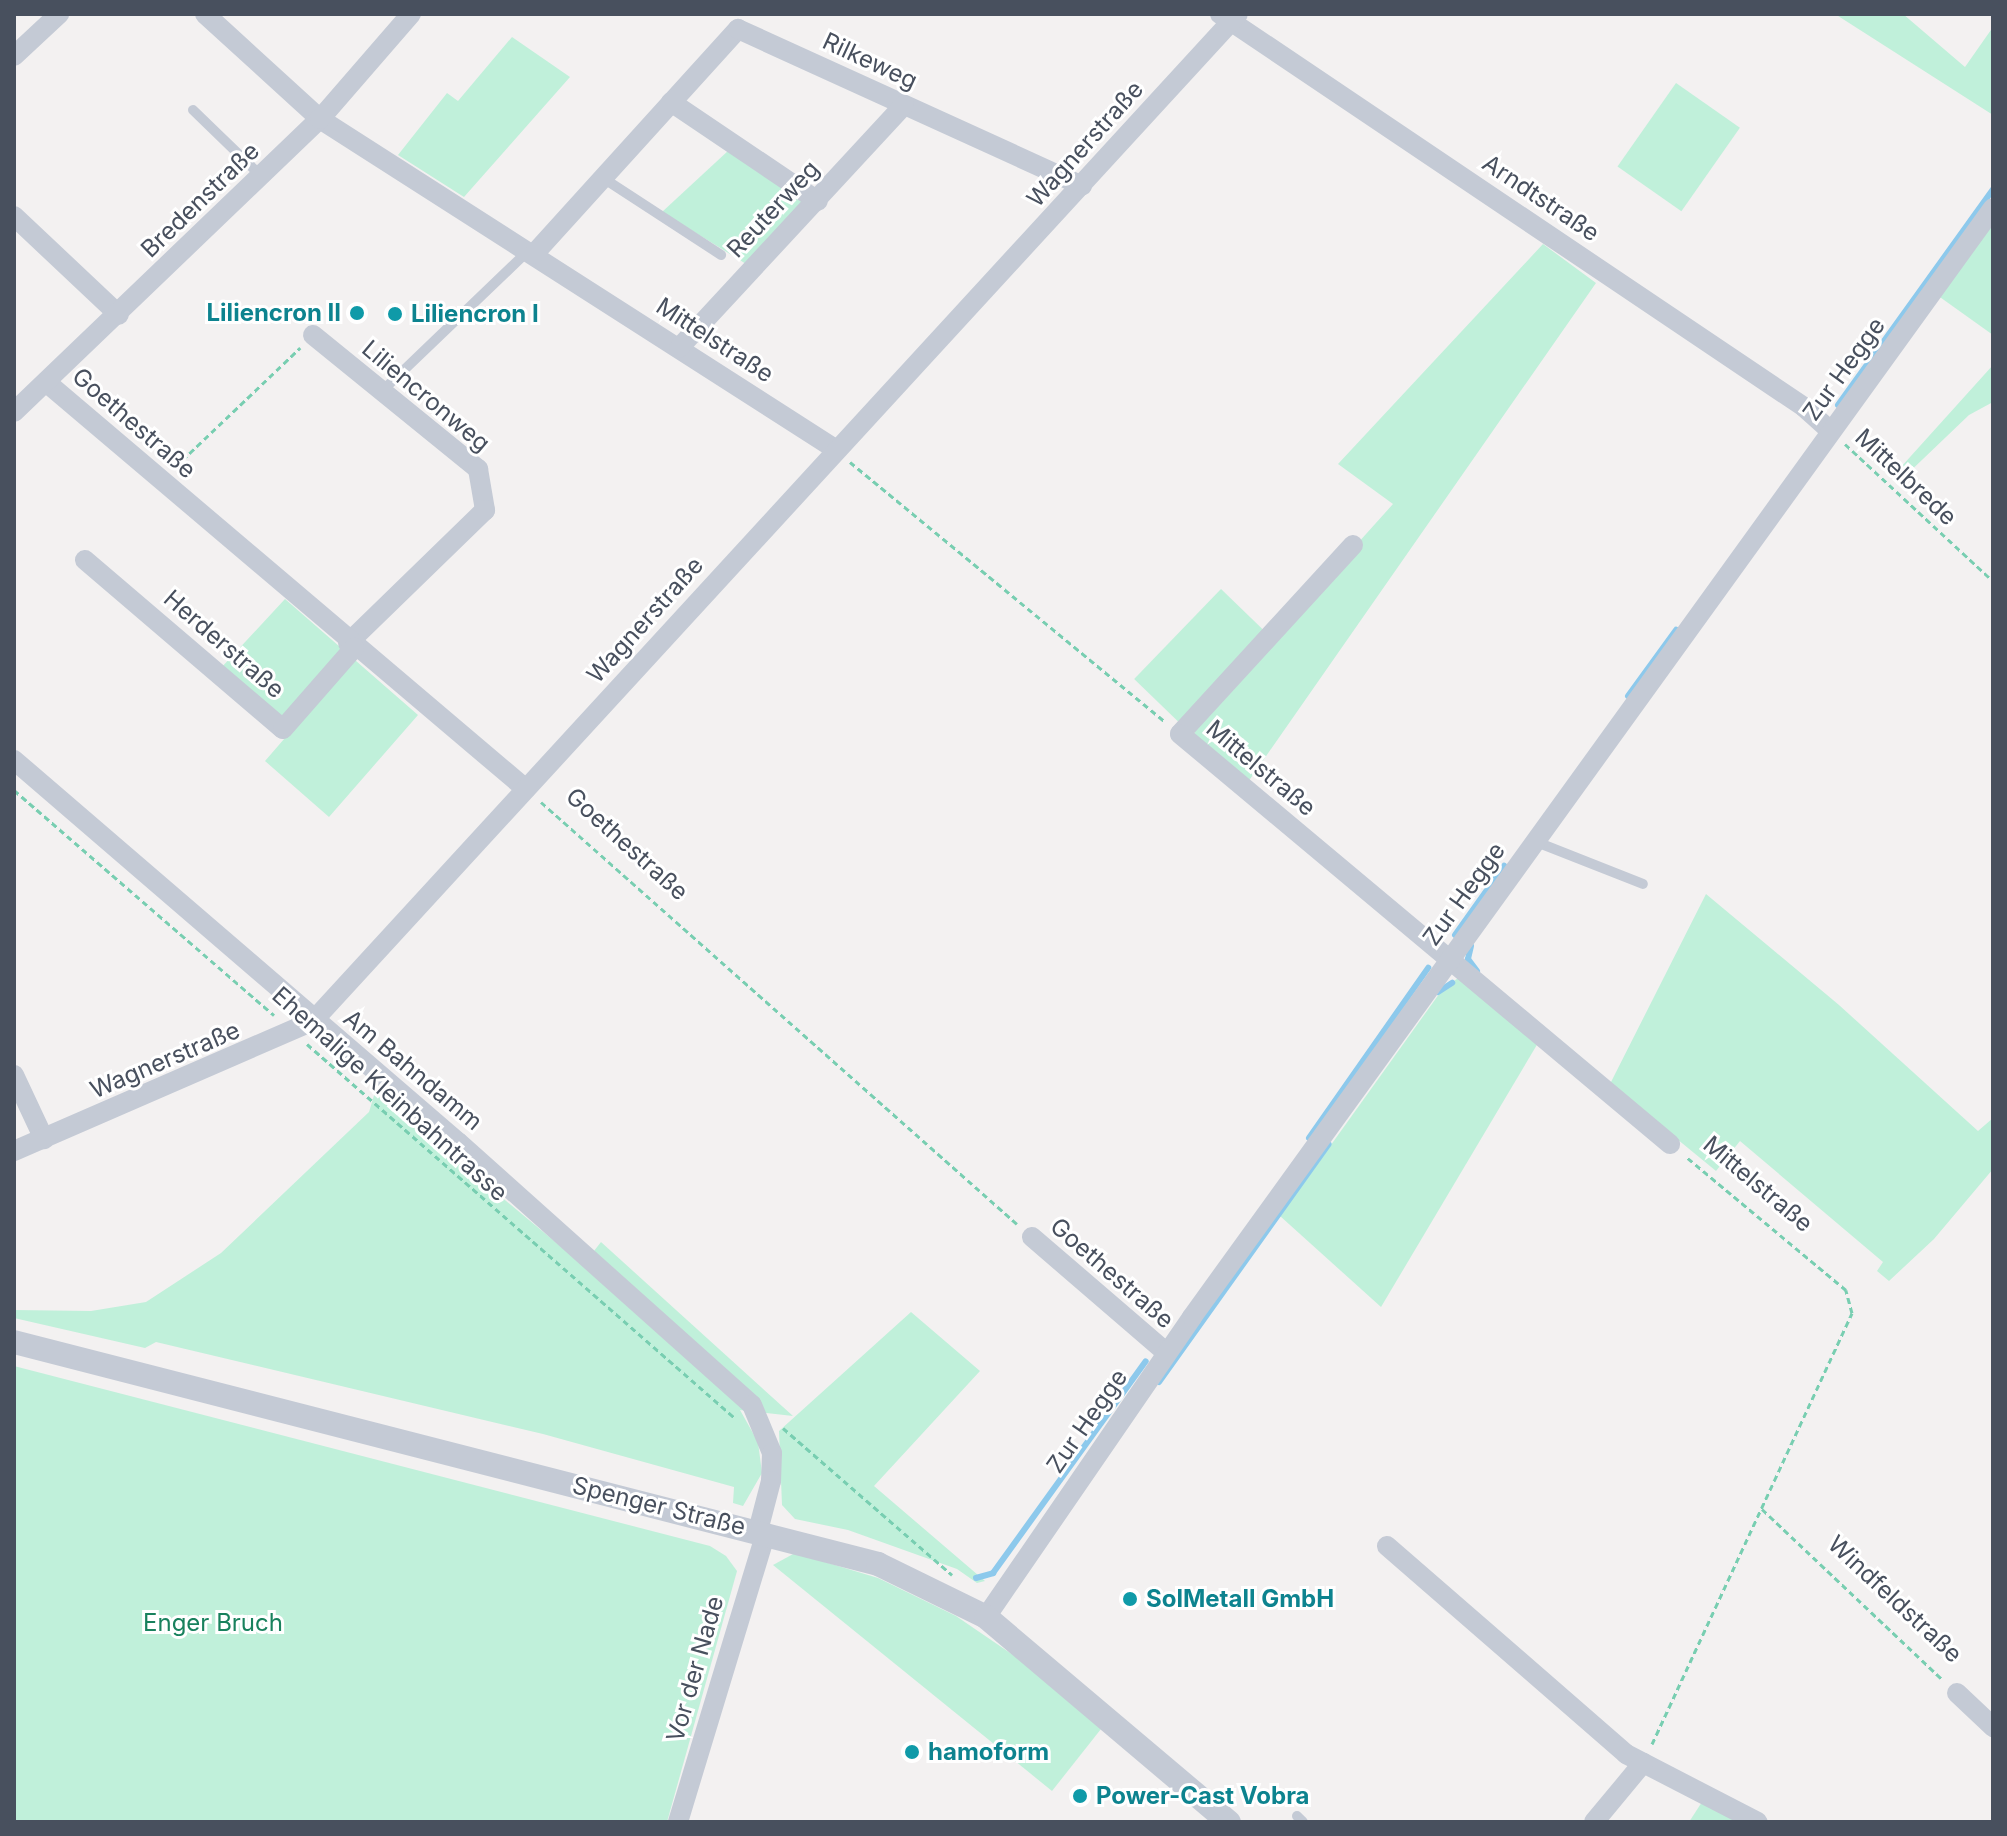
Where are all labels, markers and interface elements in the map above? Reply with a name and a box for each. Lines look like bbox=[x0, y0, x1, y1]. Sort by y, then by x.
street label: Rilkeweg bbox=[818, 27, 922, 95]
street label: Wagnerstraße bbox=[1021, 75, 1149, 213]
street label: Bredenstraße bbox=[135, 136, 265, 264]
street label: Arndtstraße bbox=[1477, 148, 1605, 248]
street label: Reuterweg bbox=[721, 155, 825, 263]
street label: Mittelstraße bbox=[651, 291, 779, 389]
place label: Liliencron II bbox=[207, 299, 341, 327]
place label: Liliencron I bbox=[411, 300, 539, 328]
marker: Liliencron II bbox=[348, 304, 366, 322]
marker: Liliencron I bbox=[386, 305, 404, 323]
street label: Zur Hegge bbox=[1797, 312, 1891, 426]
street label: Liliencronweg bbox=[356, 334, 496, 458]
street label: Goethestraße bbox=[66, 362, 202, 484]
street label: Mittelbrede bbox=[1849, 423, 1963, 531]
street label: Wagnerstraße bbox=[581, 551, 709, 689]
street label: Herderstraße bbox=[158, 584, 290, 704]
street label: Mittelstraße bbox=[1200, 714, 1322, 822]
street label: Goethestraße bbox=[560, 782, 694, 906]
street label: Zur Hegge bbox=[1417, 837, 1511, 951]
street label: Ehemalige Kleinbahntrasse bbox=[266, 981, 514, 1207]
street label: Am Bahndamm bbox=[338, 1004, 488, 1136]
street label: Wagnerstraße bbox=[86, 1016, 244, 1104]
street label: Mittelstraße bbox=[1697, 1130, 1819, 1238]
street label: Goethestraße bbox=[1044, 1212, 1180, 1334]
street label: Zur Hegge bbox=[1041, 1363, 1133, 1479]
street label: Spenger Straße bbox=[569, 1471, 749, 1541]
street label: Windfeldstraße bbox=[1822, 1530, 1968, 1668]
place label: SolMetall GmbH bbox=[1146, 1585, 1334, 1613]
marker: SolMetall GmbH bbox=[1121, 1590, 1139, 1608]
street label: Vor der Nade bbox=[660, 1593, 730, 1745]
park label: Enger Bruch bbox=[143, 1609, 283, 1637]
place label: hamoform bbox=[928, 1738, 1049, 1766]
marker: hamoform bbox=[903, 1743, 921, 1761]
place label: Power-Cast Vobra bbox=[1096, 1782, 1310, 1810]
marker: Power-Cast Vobra bbox=[1071, 1787, 1089, 1805]

